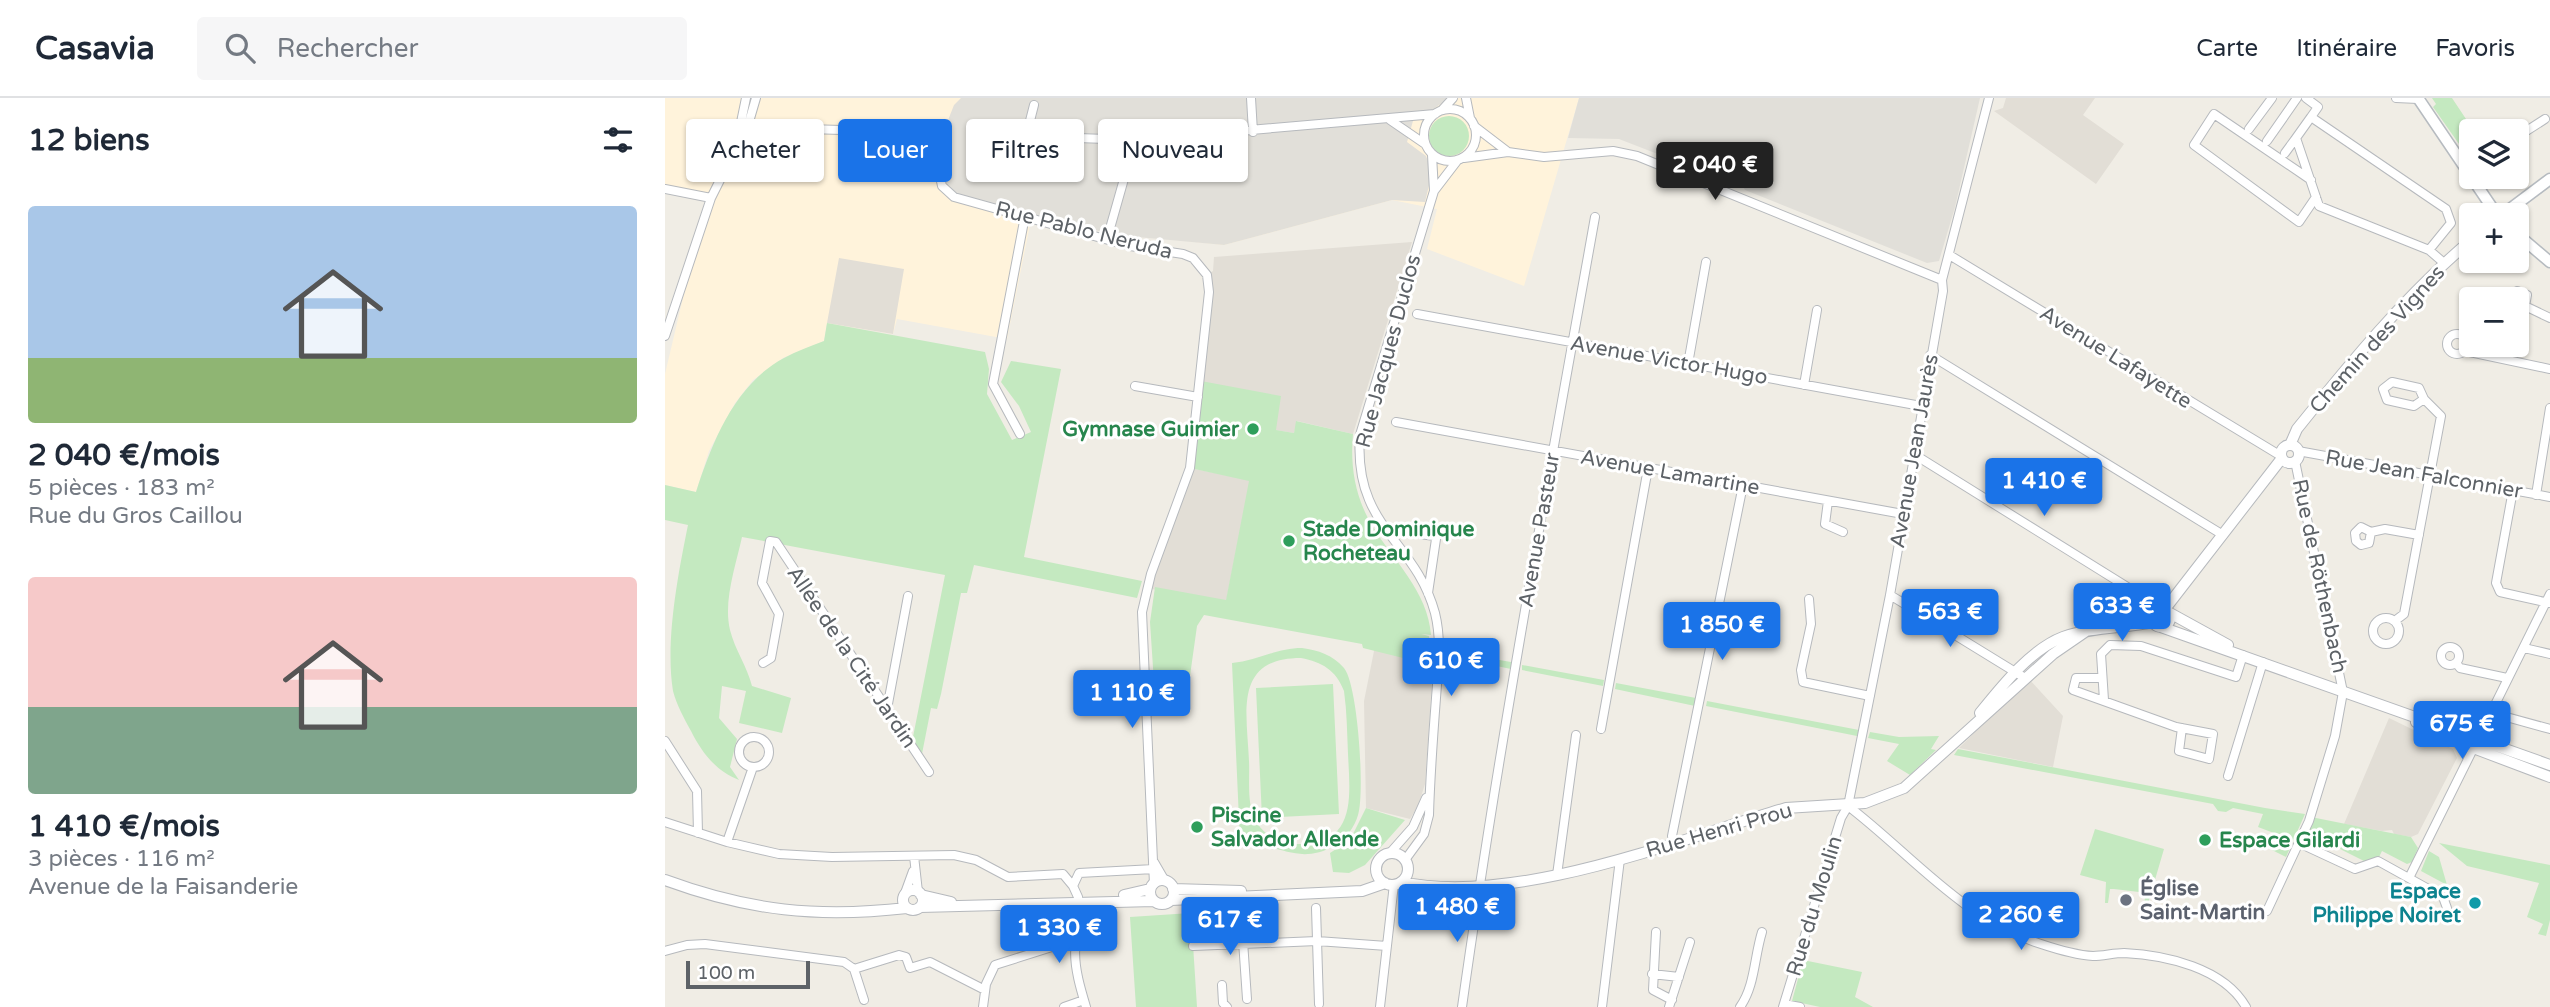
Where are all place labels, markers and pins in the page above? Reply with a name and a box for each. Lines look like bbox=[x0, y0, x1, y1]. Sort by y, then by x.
pin: 2 040 € bbox=[1650, 142, 1780, 202]
place label: Gymnase Guimier bbox=[1062, 417, 1240, 442]
marker: Gymnase Guimier bbox=[1245, 421, 1261, 437]
pin: 1 410 € bbox=[1979, 458, 2109, 518]
place label: Stade Dominique Rocheteau bbox=[1303, 517, 1475, 566]
marker: Stade Dominique Rocheteau bbox=[1281, 533, 1297, 549]
pin: 633 € bbox=[2073, 584, 2171, 643]
pin: 563 € bbox=[1901, 589, 1999, 649]
pin: 1 850 € bbox=[1657, 602, 1787, 662]
pin: 610 € bbox=[1402, 638, 1500, 698]
pin: 1 110 € bbox=[1067, 670, 1197, 730]
pin: 675 € bbox=[2413, 702, 2511, 761]
place label: Piscine Salvador Allende bbox=[1211, 803, 1379, 852]
marker: Piscine Salvador Allende bbox=[1189, 819, 1205, 835]
place label: Espace Gilardi bbox=[2219, 828, 2360, 853]
marker: Espace Gilardi bbox=[2197, 832, 2213, 848]
place label: Église Saint-Martin bbox=[2140, 875, 2265, 925]
place label: Espace Philippe Noiret bbox=[2312, 879, 2461, 928]
pin: 1 480 € bbox=[1392, 884, 1522, 944]
pin: 2 260 € bbox=[1956, 892, 2086, 952]
marker: Église Saint-Martin bbox=[2118, 892, 2134, 908]
marker: Espace Philippe Noiret bbox=[2467, 895, 2483, 911]
pin: 617 € bbox=[1181, 898, 1279, 957]
pin: 1 330 € bbox=[994, 906, 1124, 965]

